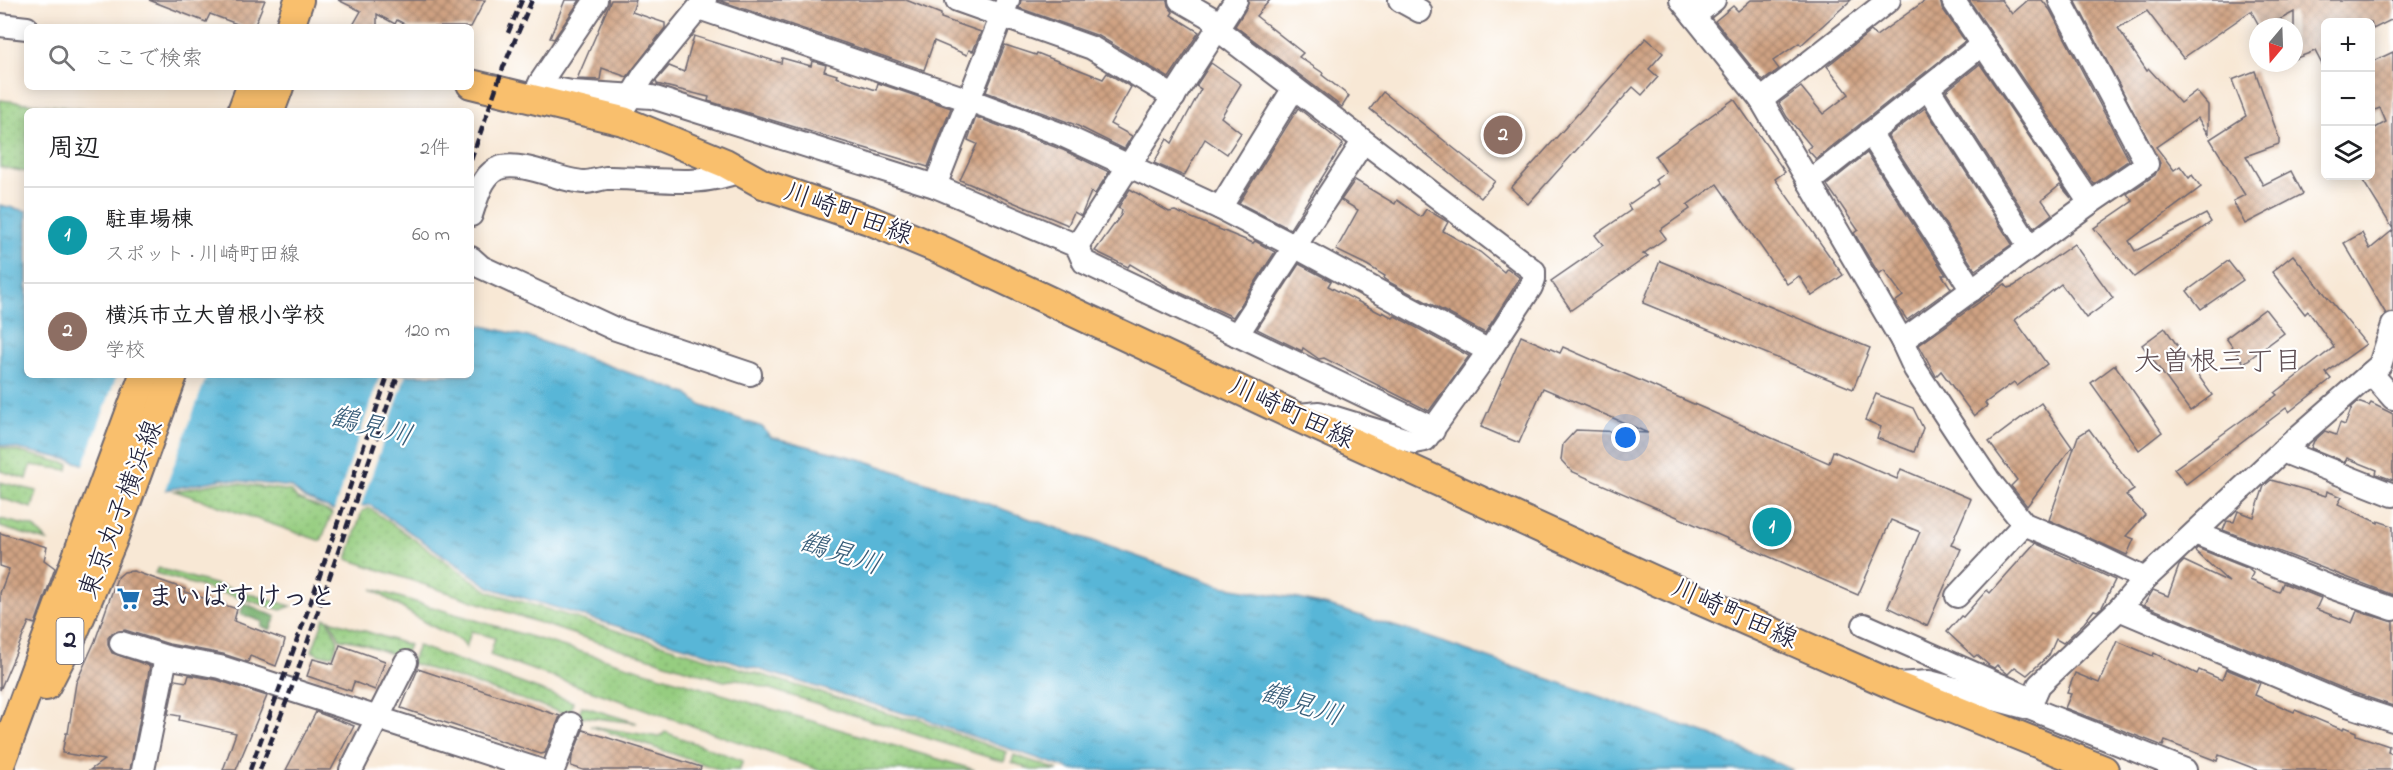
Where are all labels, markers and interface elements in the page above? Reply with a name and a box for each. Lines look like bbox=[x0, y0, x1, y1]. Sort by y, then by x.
north arrow bbox=[2249, 18, 2303, 72]
map controls bbox=[2321, 18, 2375, 180]
button: + bbox=[2321, 18, 2375, 72]
search box bbox=[24, 24, 474, 90]
icon: search bbox=[45, 41, 78, 74]
text: ここで検索 bbox=[93, 44, 203, 76]
button: − bbox=[2321, 72, 2375, 126]
pin: 2 bbox=[1484, 112, 1522, 158]
button: layers bbox=[2321, 126, 2375, 180]
text: 周辺 bbox=[48, 131, 100, 169]
text: 2件 bbox=[420, 135, 450, 164]
street label: 川崎町田線 bbox=[778, 174, 918, 256]
text: 駐車場棟 bbox=[105, 205, 193, 237]
text: 1 bbox=[64, 221, 71, 250]
text: 60 m bbox=[412, 221, 450, 250]
text: スポット · 川崎町田線 bbox=[105, 241, 299, 270]
text: 横浜市立大曽根小学校 bbox=[105, 301, 325, 333]
text: 2 bbox=[63, 317, 72, 346]
text: 120 m bbox=[405, 317, 450, 346]
text: 学校 bbox=[105, 337, 145, 366]
district label: 大曽根三丁目 bbox=[2134, 343, 2302, 384]
street label: 川崎町田線 bbox=[1222, 368, 1360, 460]
water label: 鶴見川 bbox=[325, 397, 417, 459]
street label: 東京丸子横浜線 bbox=[70, 415, 174, 605]
your location bbox=[1611, 423, 1640, 452]
pin: 1 bbox=[1752, 504, 1792, 550]
water label: 鶴見川 bbox=[794, 523, 886, 587]
street label: 川崎町田線 bbox=[1664, 570, 1804, 660]
place label: まいばすけっと bbox=[147, 579, 336, 618]
supermarket icon: まいばすけっと bbox=[116, 585, 142, 611]
road number: 2 bbox=[56, 618, 84, 664]
water label: 鶴見川 bbox=[1255, 674, 1347, 738]

